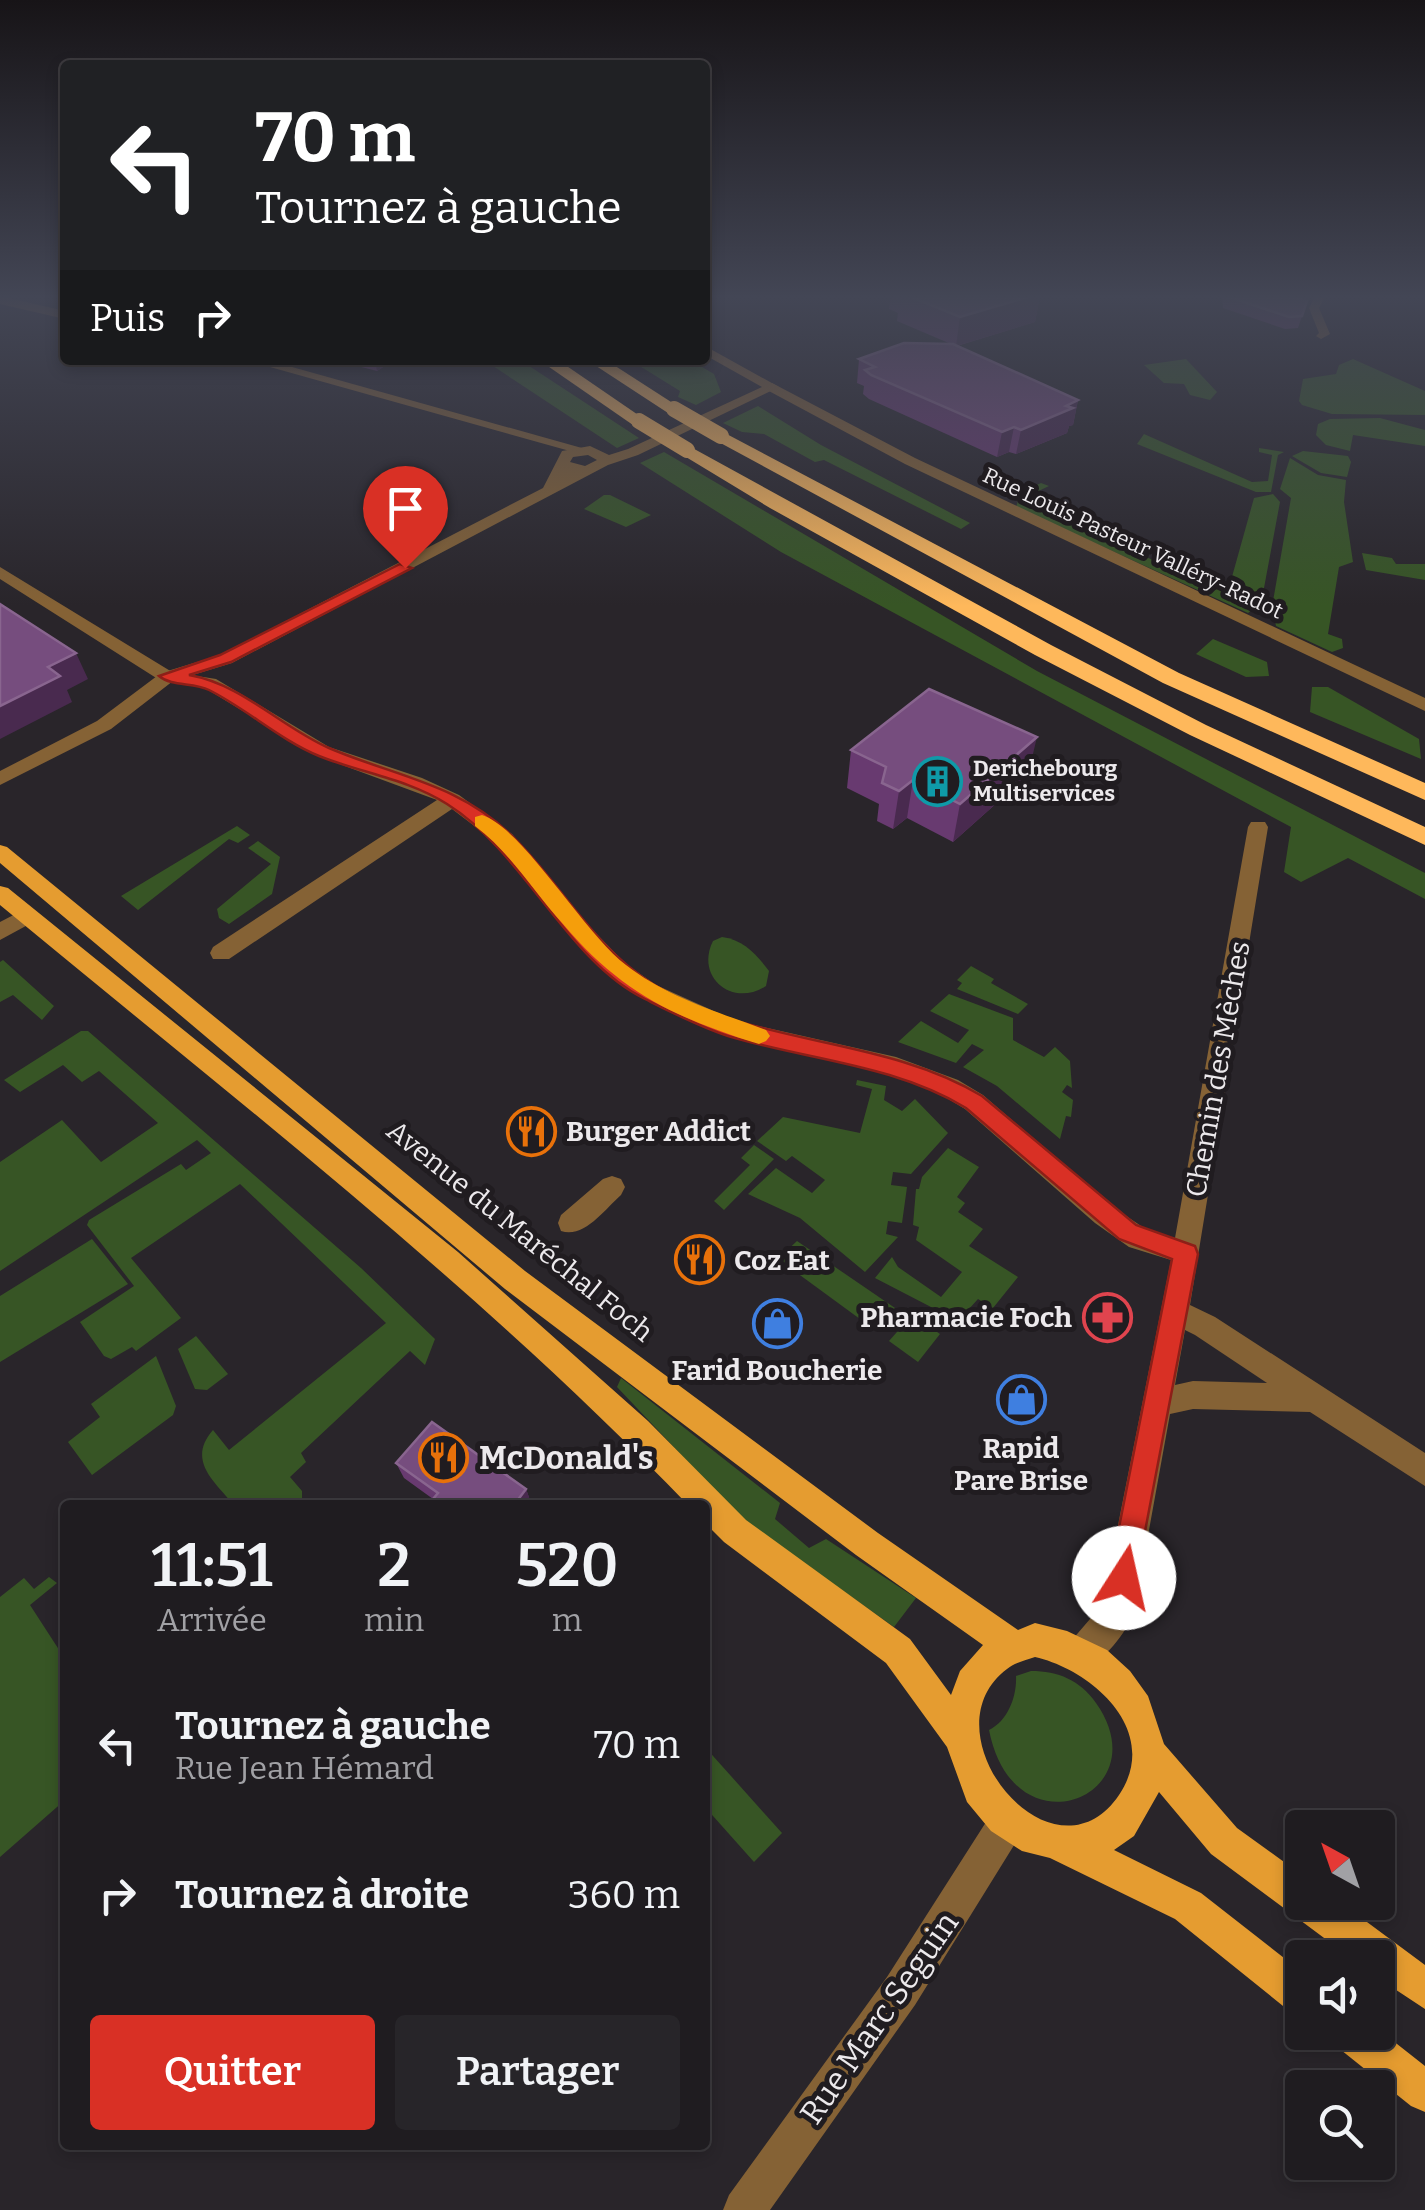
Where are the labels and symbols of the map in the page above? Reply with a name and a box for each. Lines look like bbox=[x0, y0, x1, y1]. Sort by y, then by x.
street label: Rue Louis Pasteur Valléry-Radot bbox=[979, 461, 1287, 625]
pin bbox=[363, 466, 448, 569]
building icon: Derichebourg Multiservices bbox=[912, 755, 964, 807]
place label: Derichebourg Multiservices bbox=[973, 755, 1118, 807]
street label: Chemin des Mèches bbox=[1179, 939, 1257, 1199]
restaurant icon: Burger Addict bbox=[505, 1105, 557, 1157]
street label: Avenue du Maréchal Foch bbox=[380, 1114, 660, 1348]
place label: Burger Addict bbox=[566, 1115, 751, 1148]
restaurant icon: Coz Eat bbox=[673, 1234, 725, 1286]
place label: Coz Eat bbox=[734, 1244, 830, 1277]
pharmacy icon: Pharmacie Foch bbox=[1081, 1291, 1133, 1343]
shop icon: Farid Boucherie bbox=[751, 1297, 803, 1349]
place label: Pharmacie Foch bbox=[860, 1301, 1072, 1334]
place label: Farid Boucherie bbox=[672, 1354, 882, 1387]
shop icon: Rapid Pare Brise bbox=[995, 1374, 1047, 1426]
restaurant icon: McDonald's bbox=[418, 1432, 470, 1484]
place label: Rapid Pare Brise bbox=[954, 1432, 1088, 1497]
place label: McDonald's bbox=[479, 1439, 654, 1477]
position arrow bbox=[1072, 1526, 1176, 1630]
north arrow bbox=[1285, 1810, 1395, 1920]
street label: Rue Marc Seguin bbox=[792, 1905, 966, 2131]

